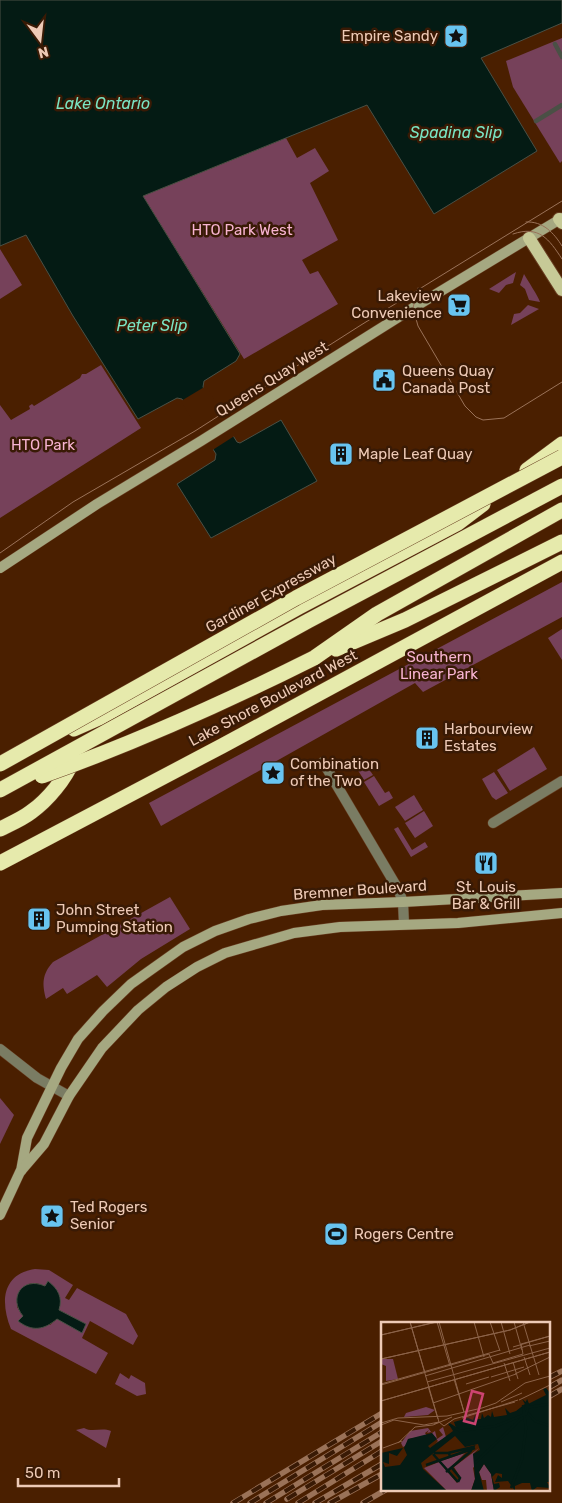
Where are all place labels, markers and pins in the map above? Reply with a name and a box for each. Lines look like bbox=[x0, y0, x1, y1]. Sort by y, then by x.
place icon: Empire Sandy bbox=[443, 23, 469, 49]
place label: Empire Sandy bbox=[341, 27, 438, 45]
place label: Lakeview Convenience bbox=[351, 287, 442, 322]
supermarket icon: Lakeview Convenience bbox=[446, 292, 472, 318]
place label: Queens Quay Canada Post bbox=[402, 362, 494, 397]
public building icon: Queens Quay Canada Post bbox=[371, 367, 397, 393]
building icon: Maple Leaf Quay bbox=[328, 441, 354, 467]
place label: Maple Leaf Quay bbox=[358, 445, 472, 463]
place label: Harbourview Estates bbox=[444, 720, 533, 755]
building icon: Harbourview Estates bbox=[414, 725, 440, 751]
place label: Combination of the Two bbox=[290, 755, 379, 790]
place icon: Combination of the Two bbox=[260, 760, 286, 786]
restaurant icon: St. Louis Bar & Grill bbox=[473, 850, 499, 876]
place label: St. Louis Bar & Grill bbox=[452, 878, 520, 913]
place label: John Street Pumping Station bbox=[56, 901, 173, 936]
building icon: John Street Pumping Station bbox=[26, 906, 52, 932]
place label: Ted Rogers Senior bbox=[70, 1198, 148, 1233]
place icon: Ted Rogers Senior bbox=[39, 1203, 65, 1229]
sports icon: Rogers Centre bbox=[323, 1221, 349, 1247]
place label: Rogers Centre bbox=[354, 1225, 454, 1243]

